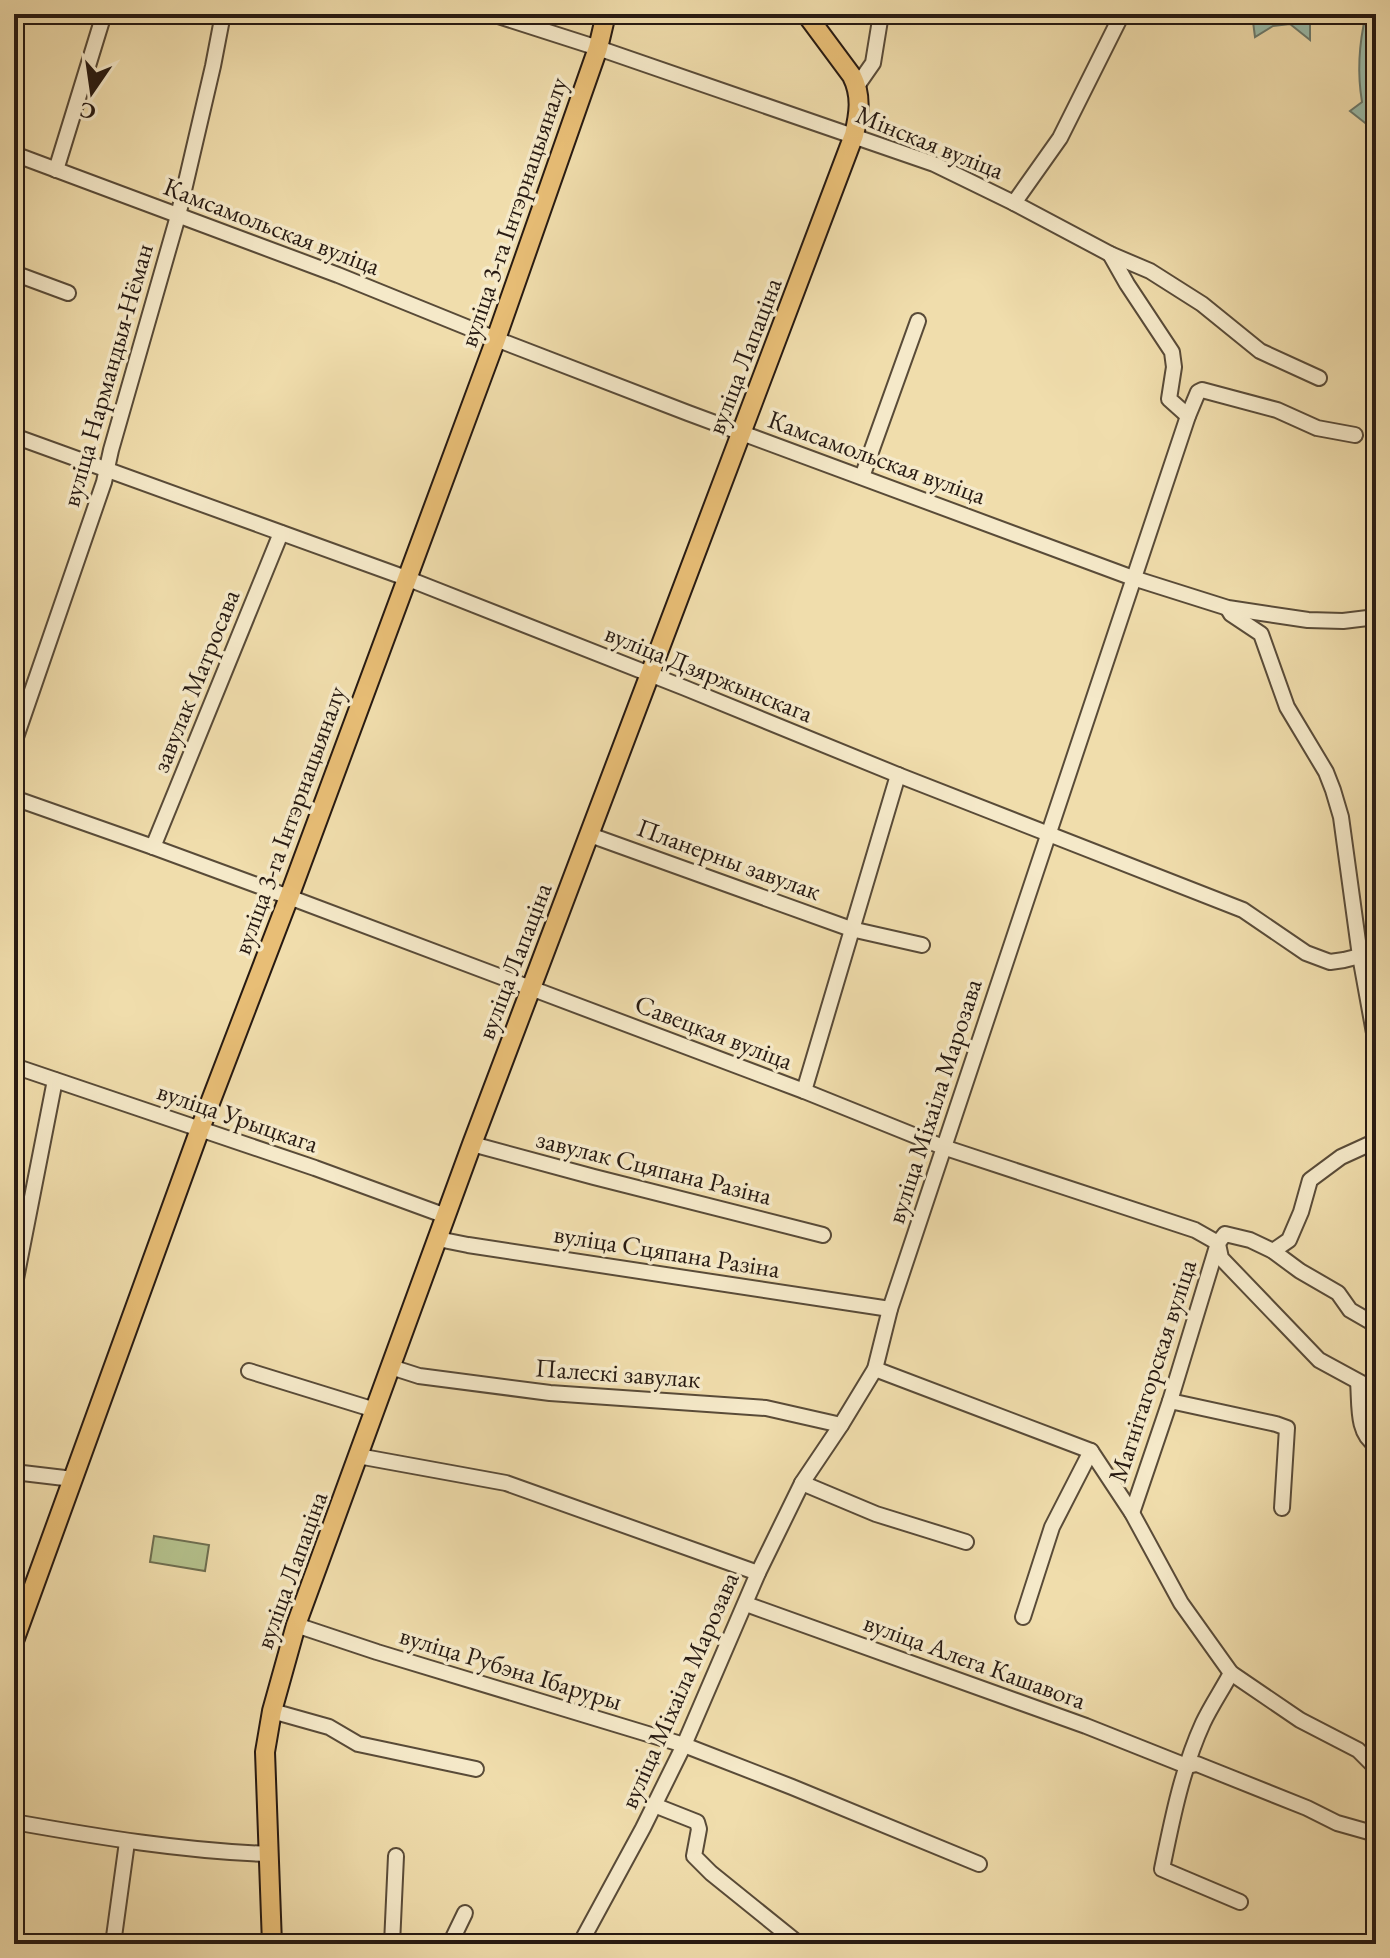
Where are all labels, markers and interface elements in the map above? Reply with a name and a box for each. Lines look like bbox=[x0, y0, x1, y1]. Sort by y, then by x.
north arrow bbox=[52, 52, 132, 132]
street label: вуліца 3-га Інтэрнацыяналу bbox=[451, 72, 575, 351]
text: С bbox=[77, 95, 98, 127]
street label: Мінская вуліца bbox=[851, 97, 1010, 187]
street label: Камсамольская вуліца bbox=[159, 169, 386, 283]
street label: вуліца Нармандыя-Нёман bbox=[53, 240, 161, 510]
street label: вуліца Лапаціна bbox=[699, 272, 790, 439]
street label: Камсамольская вуліца bbox=[763, 402, 991, 512]
street label: завулак Матросава bbox=[143, 584, 247, 778]
street label: вуліца Дзяржынскага bbox=[600, 616, 819, 731]
street label: вуліца 3-га Інтэрнацыяналу bbox=[225, 680, 354, 959]
street label: Планерны завулак bbox=[632, 810, 826, 908]
street label: вуліца Лапаціна bbox=[469, 877, 560, 1044]
street label: вуліца Міхаіла Марозава bbox=[878, 974, 990, 1228]
street label: Савецкая вуліца bbox=[630, 986, 798, 1078]
street label: вуліца Урыцкага bbox=[153, 1074, 324, 1161]
street label: завулак Сцяпана Разіна bbox=[533, 1121, 776, 1213]
street label: вуліца Сцяпана Разіна bbox=[551, 1216, 783, 1286]
street label: Магнітагорская вуліца bbox=[1100, 1255, 1204, 1487]
street label: Палескі завулак bbox=[534, 1350, 702, 1396]
street label: вуліца Лапаціна bbox=[247, 1486, 335, 1653]
street label: вуліца Міхаіла Марозава bbox=[611, 1566, 747, 1814]
street label: вуліца Алега Кашавога bbox=[859, 1605, 1091, 1717]
street label: вуліца Рубэна Ібаруры bbox=[396, 1618, 626, 1718]

